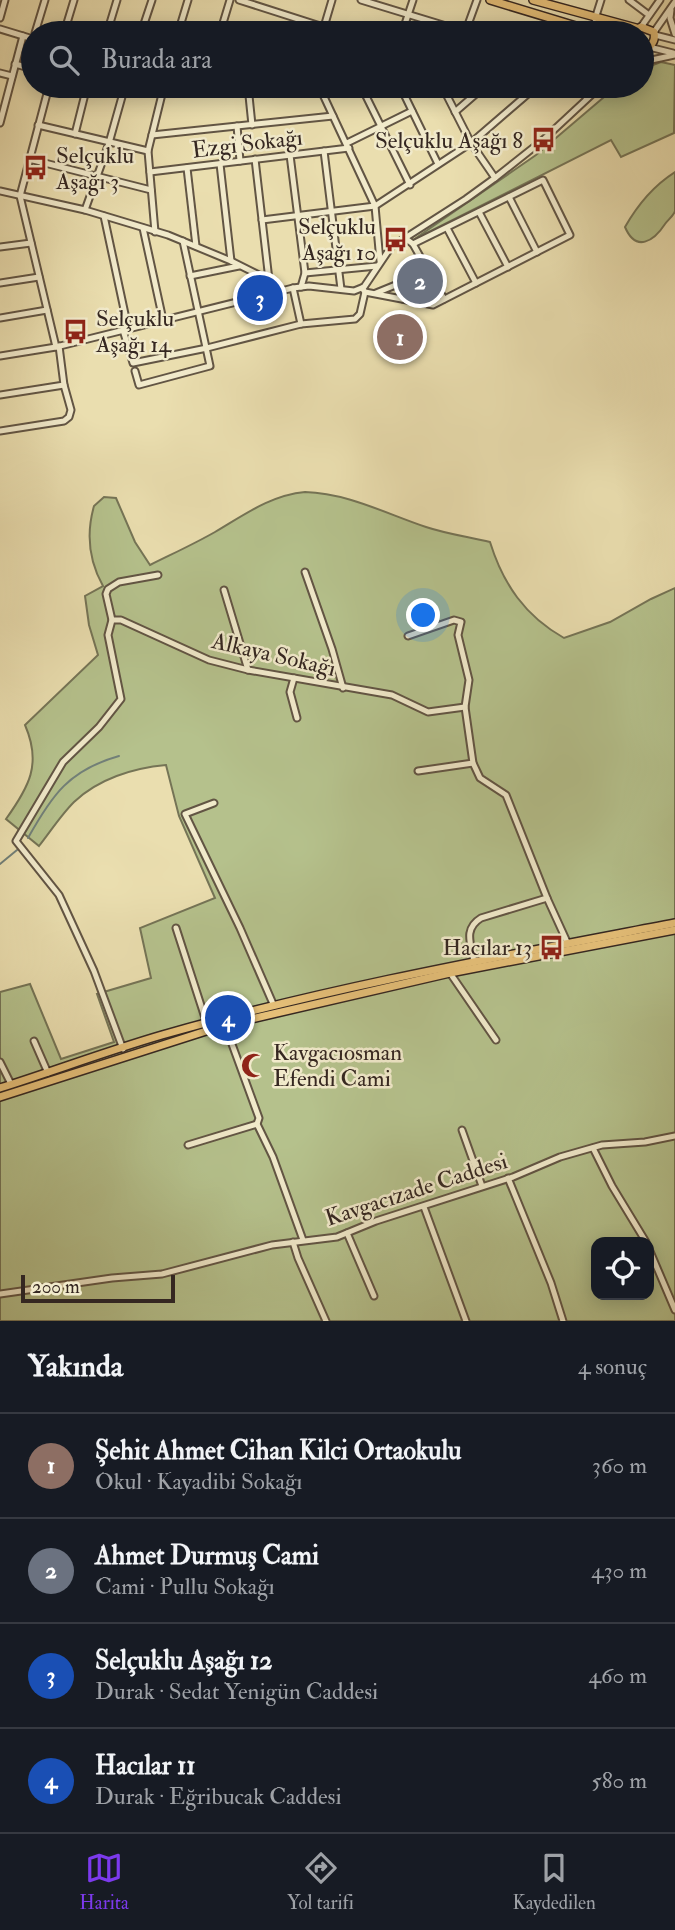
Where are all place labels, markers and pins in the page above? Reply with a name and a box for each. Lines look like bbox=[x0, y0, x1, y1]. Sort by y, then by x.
place label: Selçuklu Aşağı 8 bbox=[375, 126, 523, 155]
bus stop icon: Selçuklu Aşağı 8 bbox=[529, 126, 557, 154]
place label: Selçuklu Aşağı 3 bbox=[55, 141, 134, 196]
bus stop icon: Selçuklu Aşağı 3 bbox=[22, 154, 50, 182]
place label: Selçuklu Aşağı 10 bbox=[298, 212, 376, 267]
bus stop icon: Selçuklu Aşağı 10 bbox=[382, 225, 410, 253]
pin: 2 bbox=[397, 255, 443, 307]
pin: 3 bbox=[237, 272, 283, 324]
place label: Selçuklu Aşağı 14 bbox=[95, 304, 174, 359]
pin: 1 bbox=[377, 311, 423, 363]
bus stop icon: Selçuklu Aşağı 14 bbox=[62, 317, 90, 345]
place label: Hacılar 13 bbox=[443, 933, 532, 962]
bus stop icon: Hacılar 13 bbox=[538, 933, 566, 961]
pin: 4 bbox=[205, 992, 251, 1044]
place label: Kavgacıosman Efendi Cami bbox=[273, 1038, 402, 1093]
mosque icon: Kavgacıosman Efendi Cami bbox=[239, 1051, 267, 1079]

